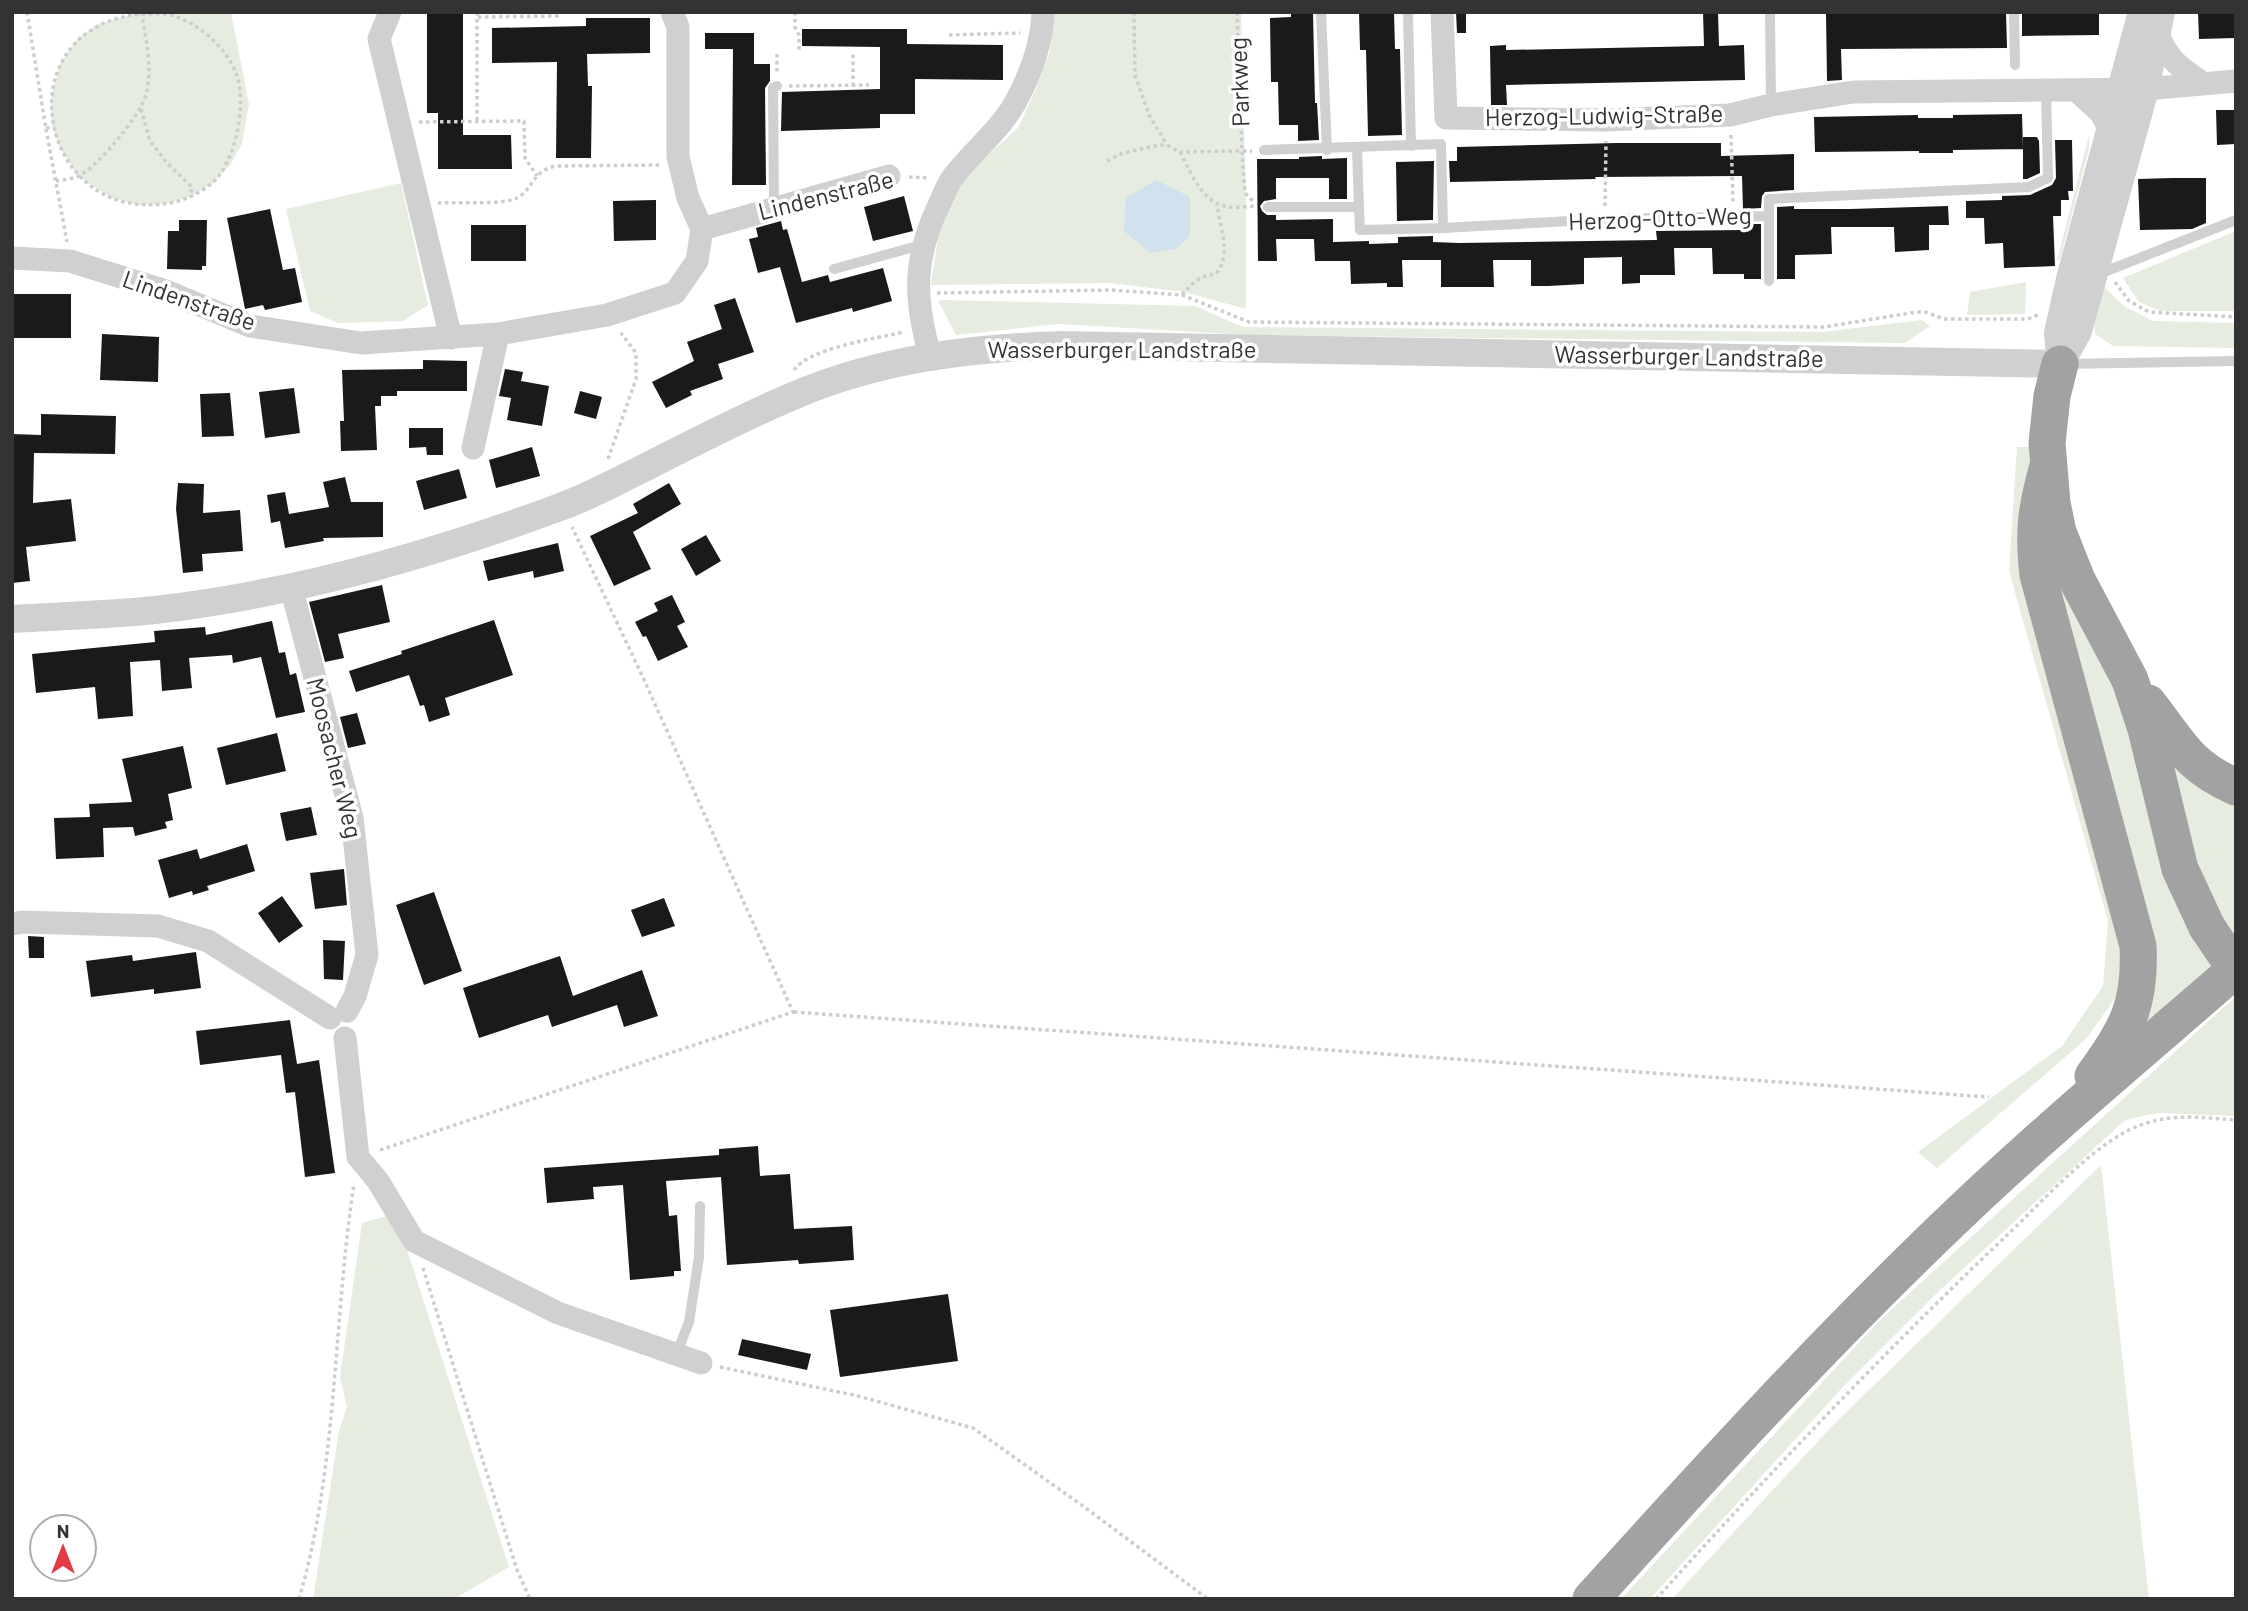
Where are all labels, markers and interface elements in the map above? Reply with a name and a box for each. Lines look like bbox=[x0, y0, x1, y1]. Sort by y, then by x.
street label: Parkweg bbox=[1222, 37, 1255, 127]
street label: Herzog-Ludwig-Straße bbox=[1484, 98, 1723, 131]
street label: Lindenstraße bbox=[755, 164, 896, 225]
street label: Herzog-Otto-Weg bbox=[1568, 200, 1752, 235]
street label: Lindenstraße bbox=[119, 263, 260, 336]
street label: Wasserburger Landstraße bbox=[987, 334, 1257, 363]
street label: Wasserburger Landstraße bbox=[1554, 339, 1824, 372]
street label: Moosacher Weg bbox=[302, 674, 369, 841]
north arrow bbox=[28, 1513, 98, 1583]
text: N bbox=[57, 1519, 69, 1542]

